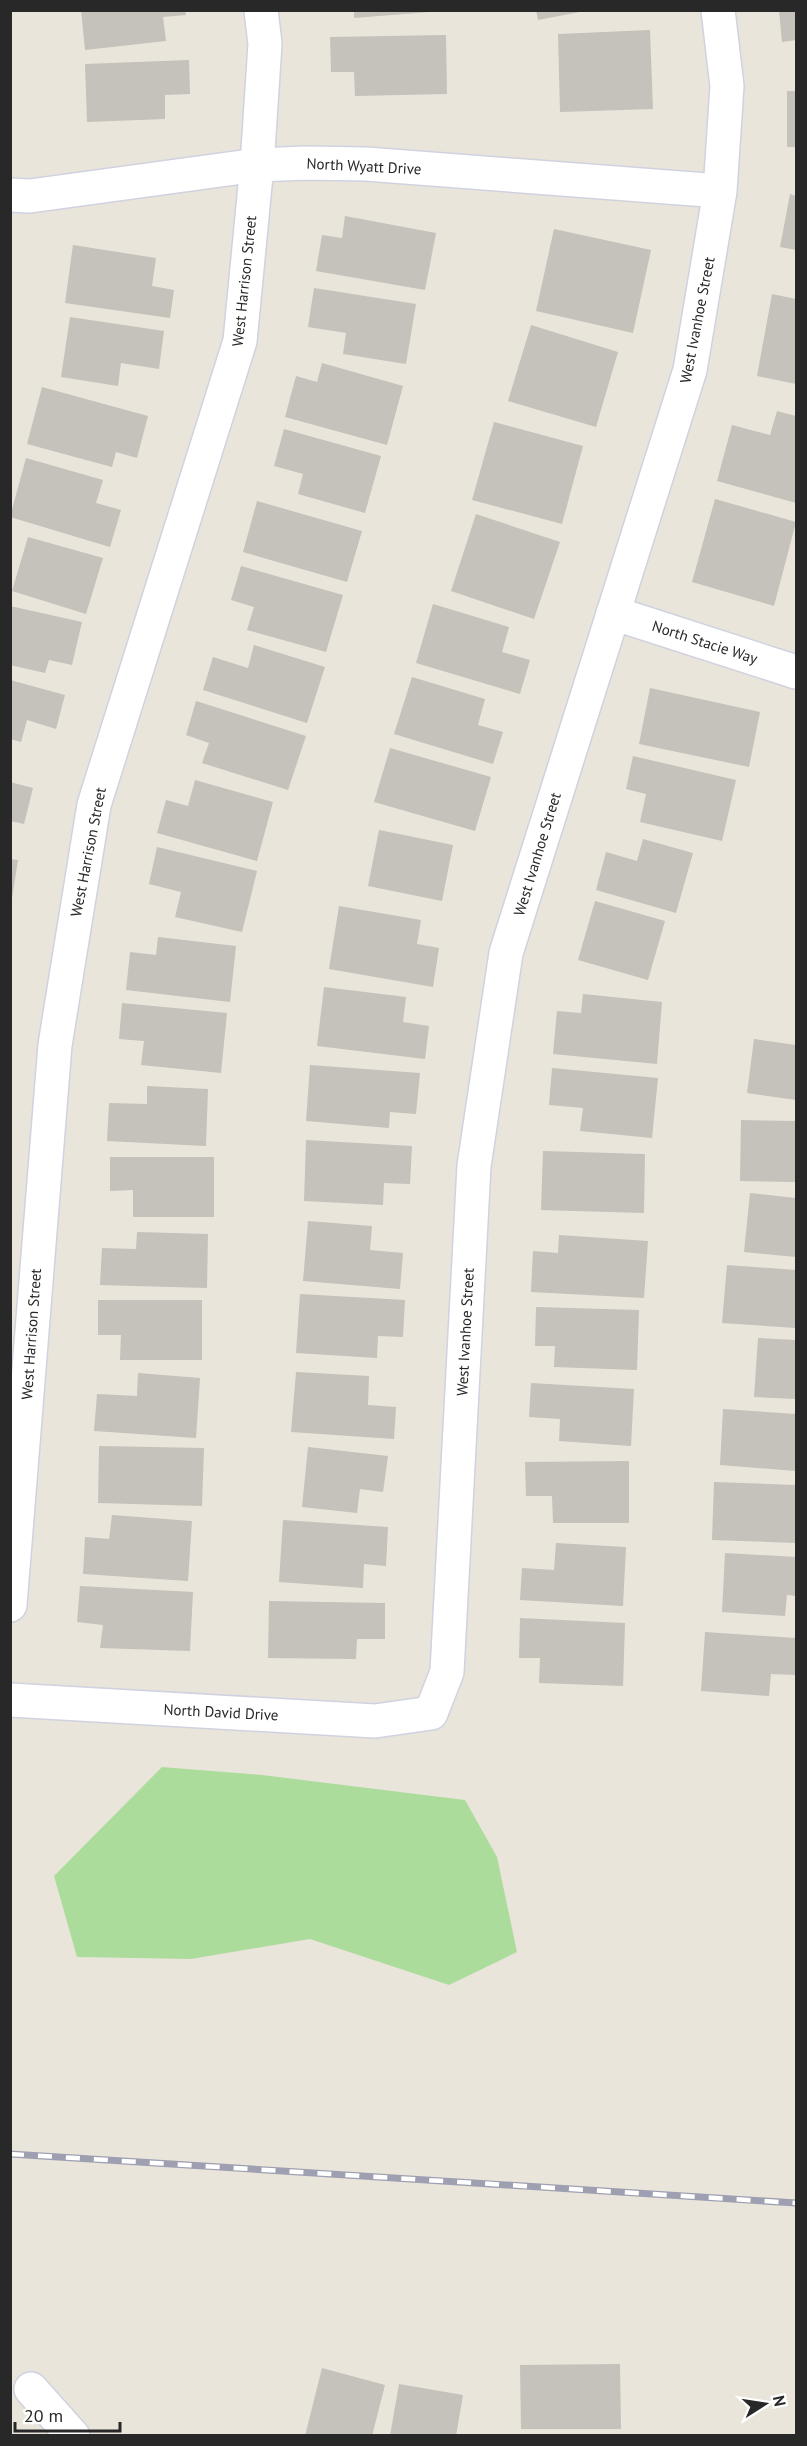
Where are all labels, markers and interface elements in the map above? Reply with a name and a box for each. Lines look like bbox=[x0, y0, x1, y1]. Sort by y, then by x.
street label: North Wyatt Drive bbox=[306, 154, 422, 178]
street label: West Harrison Street bbox=[228, 215, 260, 347]
street label: West Ivanhoe Street bbox=[675, 255, 719, 385]
street label: North Stacie Way bbox=[650, 616, 760, 668]
street label: West Harrison Street bbox=[66, 786, 110, 918]
street label: West Ivanhoe Street bbox=[509, 790, 565, 918]
street label: West Ivanhoe Street bbox=[452, 1267, 478, 1397]
street label: West Harrison Street bbox=[17, 1268, 45, 1400]
street label: North David Drive bbox=[163, 1699, 279, 1725]
north arrow bbox=[735, 2374, 795, 2434]
text: N bbox=[769, 2394, 791, 2408]
scale bar bbox=[15, 2395, 120, 2433]
text: 20 m bbox=[24, 2404, 63, 2427]

